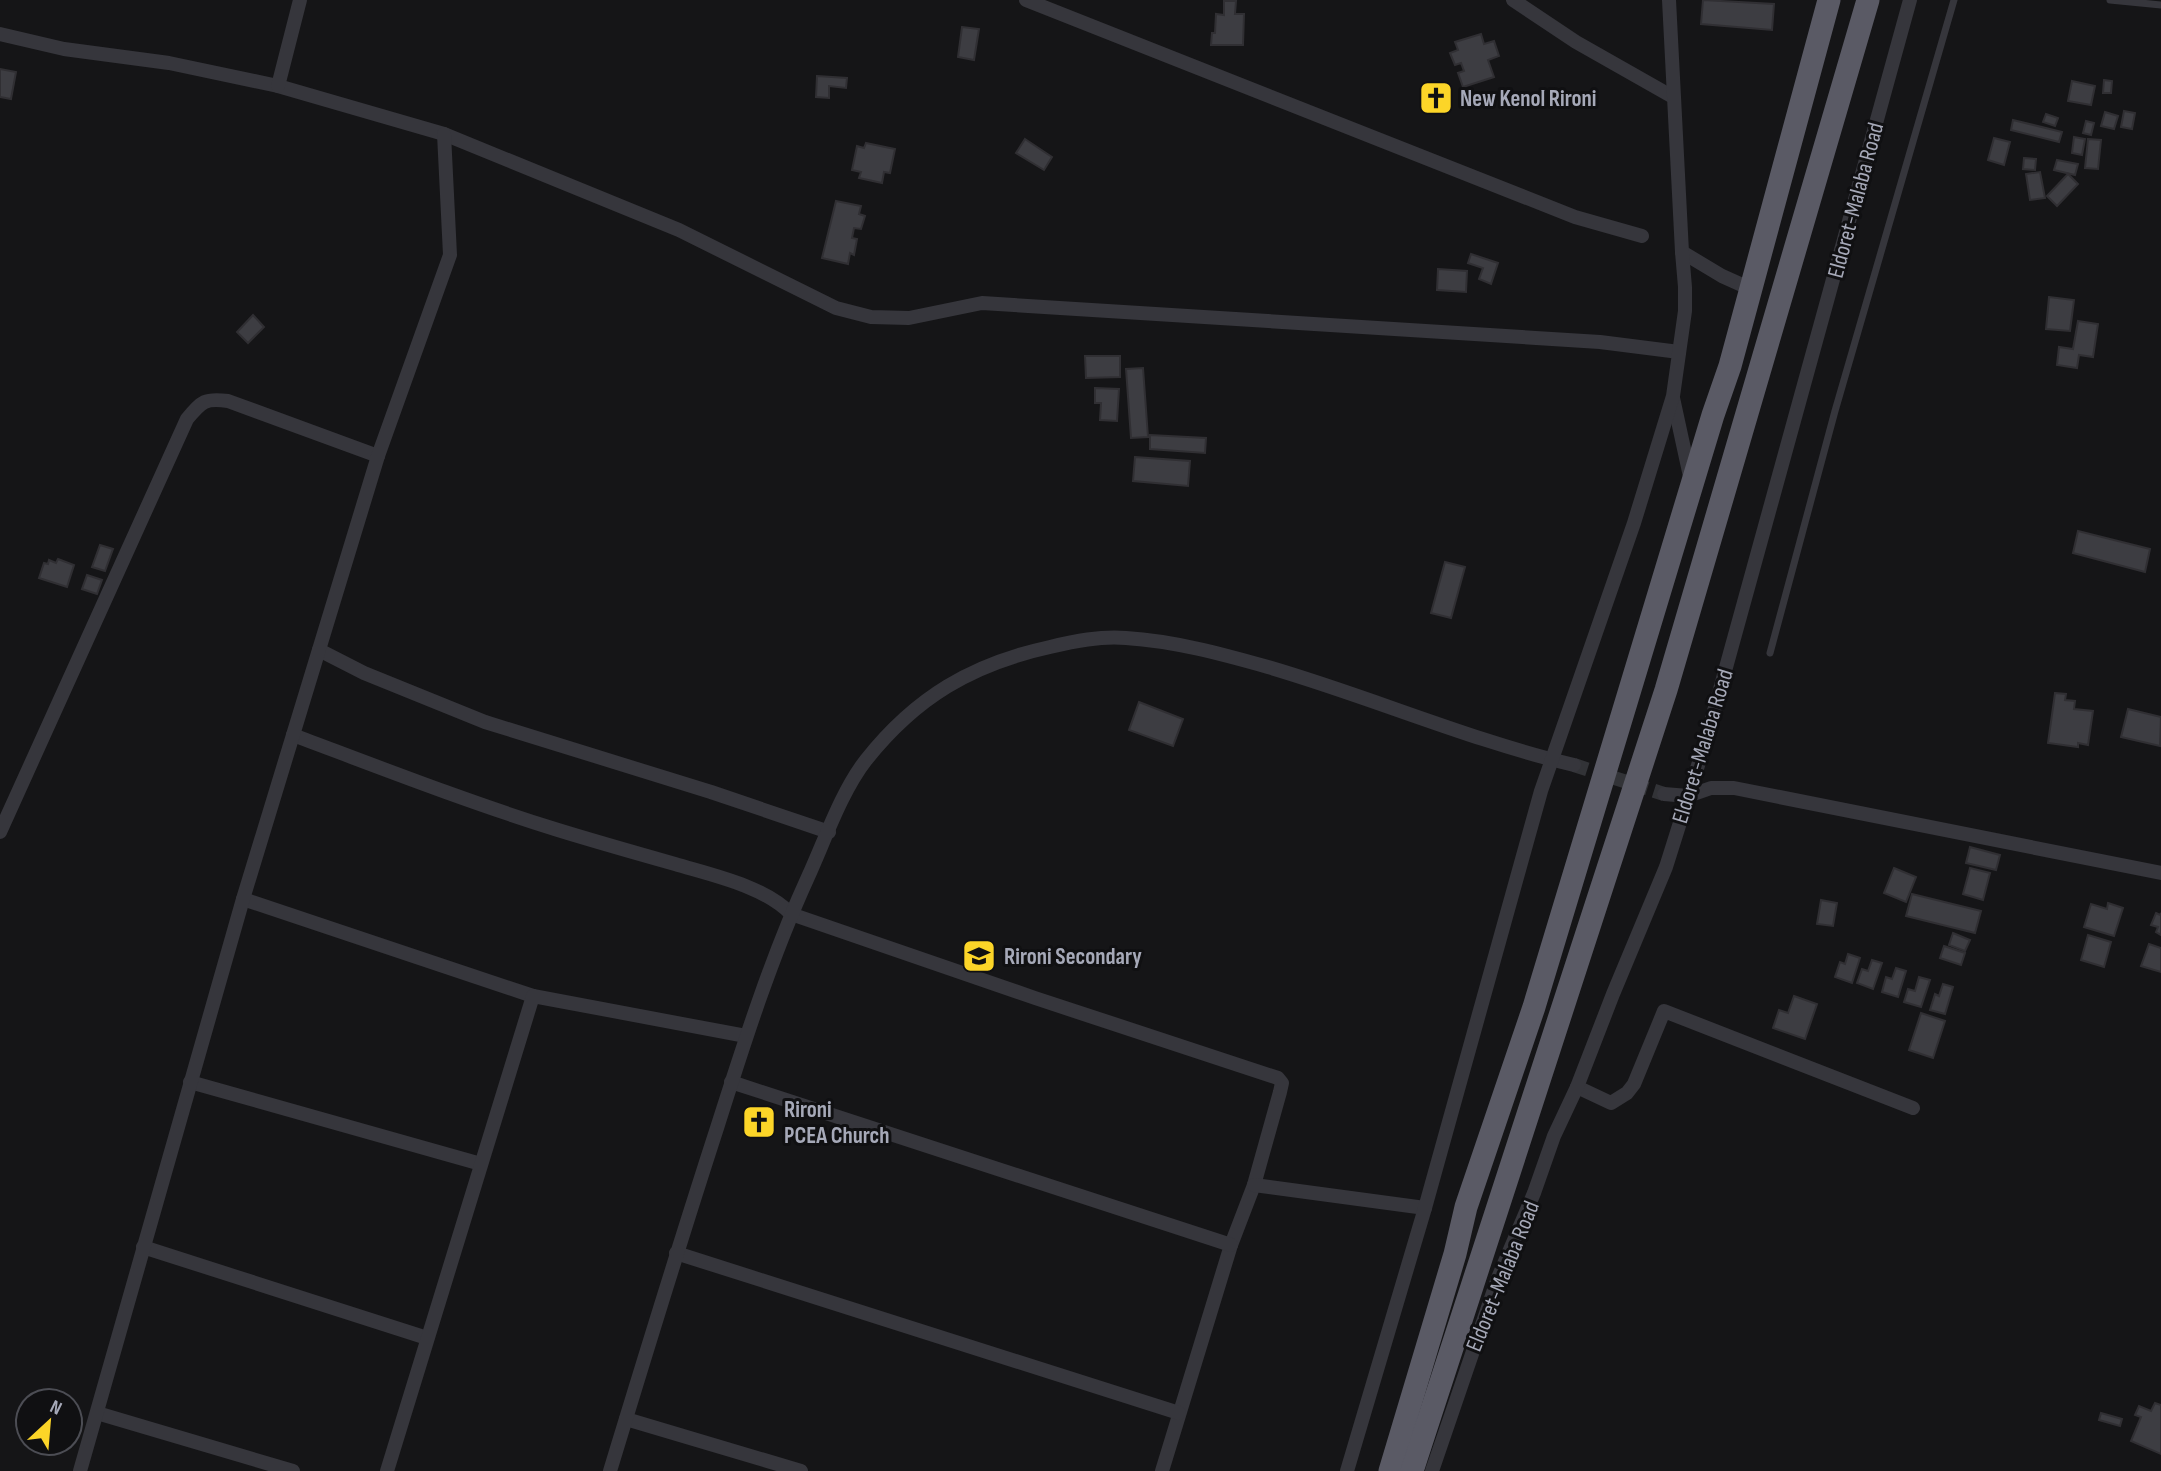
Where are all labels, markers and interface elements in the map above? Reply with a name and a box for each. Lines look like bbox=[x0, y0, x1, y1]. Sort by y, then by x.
church icon: New Kenol Rironi bbox=[1417, 79, 1455, 117]
place label: New Kenol Rironi bbox=[1460, 85, 1596, 113]
street label: Eldoret-Malaba Road bbox=[1822, 119, 1890, 281]
street label: Eldoret-Malaba Road bbox=[1666, 666, 1740, 827]
school or university icon: Rironi Secondary bbox=[960, 937, 998, 975]
place label: Rironi Secondary bbox=[1004, 943, 1142, 971]
place label: Rironi PCEA Church bbox=[784, 1096, 890, 1150]
church icon: Rironi PCEA Church bbox=[740, 1103, 778, 1141]
street label: Eldoret-Malaba Road bbox=[1460, 1197, 1546, 1356]
north arrow bbox=[14, 1387, 84, 1457]
text: N bbox=[46, 1396, 65, 1421]

